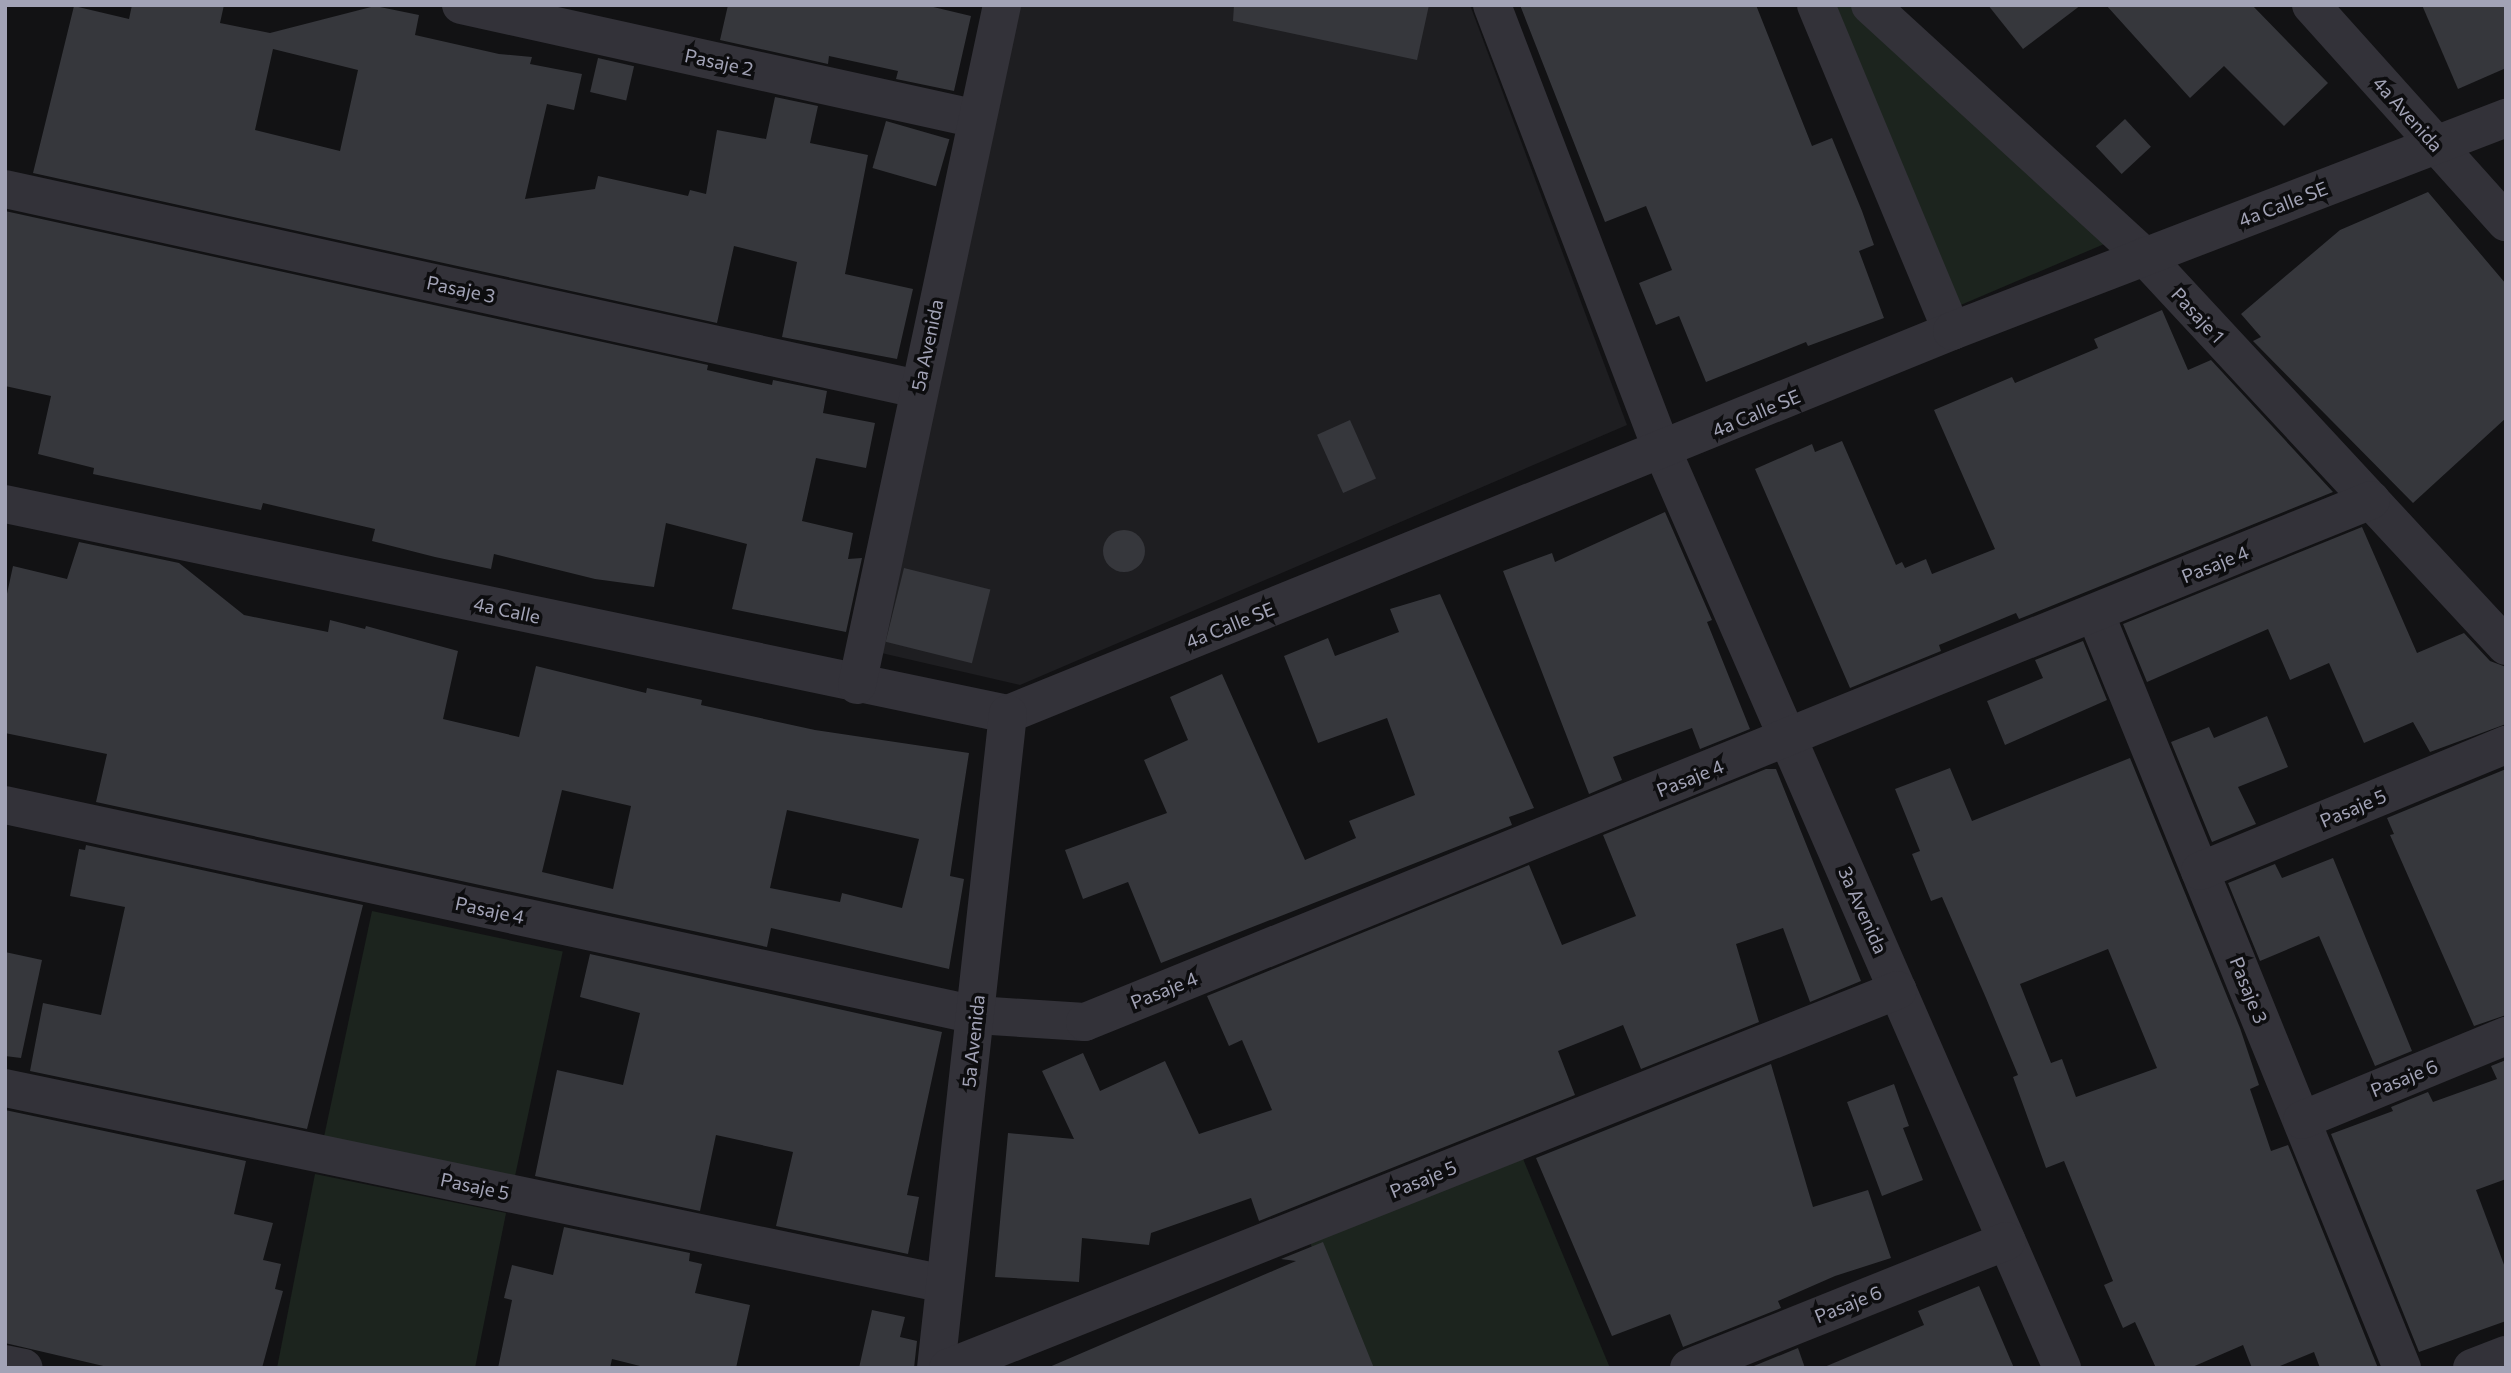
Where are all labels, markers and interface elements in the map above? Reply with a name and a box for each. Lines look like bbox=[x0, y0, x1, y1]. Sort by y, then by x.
street label: Pasaje 2 bbox=[683, 44, 755, 80]
street label: 4a Avenida bbox=[2368, 72, 2448, 156]
street label: 4a Calle SE bbox=[2235, 177, 2331, 231]
street label: Pasaje 3 bbox=[424, 271, 498, 307]
street label: Pasaje 1 bbox=[2167, 283, 2229, 347]
street label: 5a Avenida bbox=[906, 297, 948, 393]
street label: 4a Calle SE bbox=[1708, 384, 1804, 442]
street label: Pasaje 4 bbox=[2178, 540, 2252, 588]
street label: 4a Calle bbox=[472, 592, 542, 628]
street label: 4a Calle SE bbox=[1182, 597, 1278, 653]
street label: Pasaje 4 bbox=[1653, 754, 1727, 802]
street label: Pasaje 5 bbox=[2316, 784, 2390, 832]
street label: 3a Avenida bbox=[1834, 863, 1892, 957]
street label: Pasaje 4 bbox=[453, 892, 527, 928]
street label: Pasaje 3 bbox=[2225, 953, 2273, 1027]
street label: Pasaje 4 bbox=[1127, 966, 1201, 1014]
street label: 5a Avenida bbox=[957, 994, 989, 1088]
street label: Pasaje 6 bbox=[2367, 1054, 2441, 1102]
street label: Pasaje 5 bbox=[1386, 1155, 1460, 1203]
street label: Pasaje 5 bbox=[438, 1168, 512, 1204]
street label: Pasaje 6 bbox=[1811, 1280, 1885, 1328]

